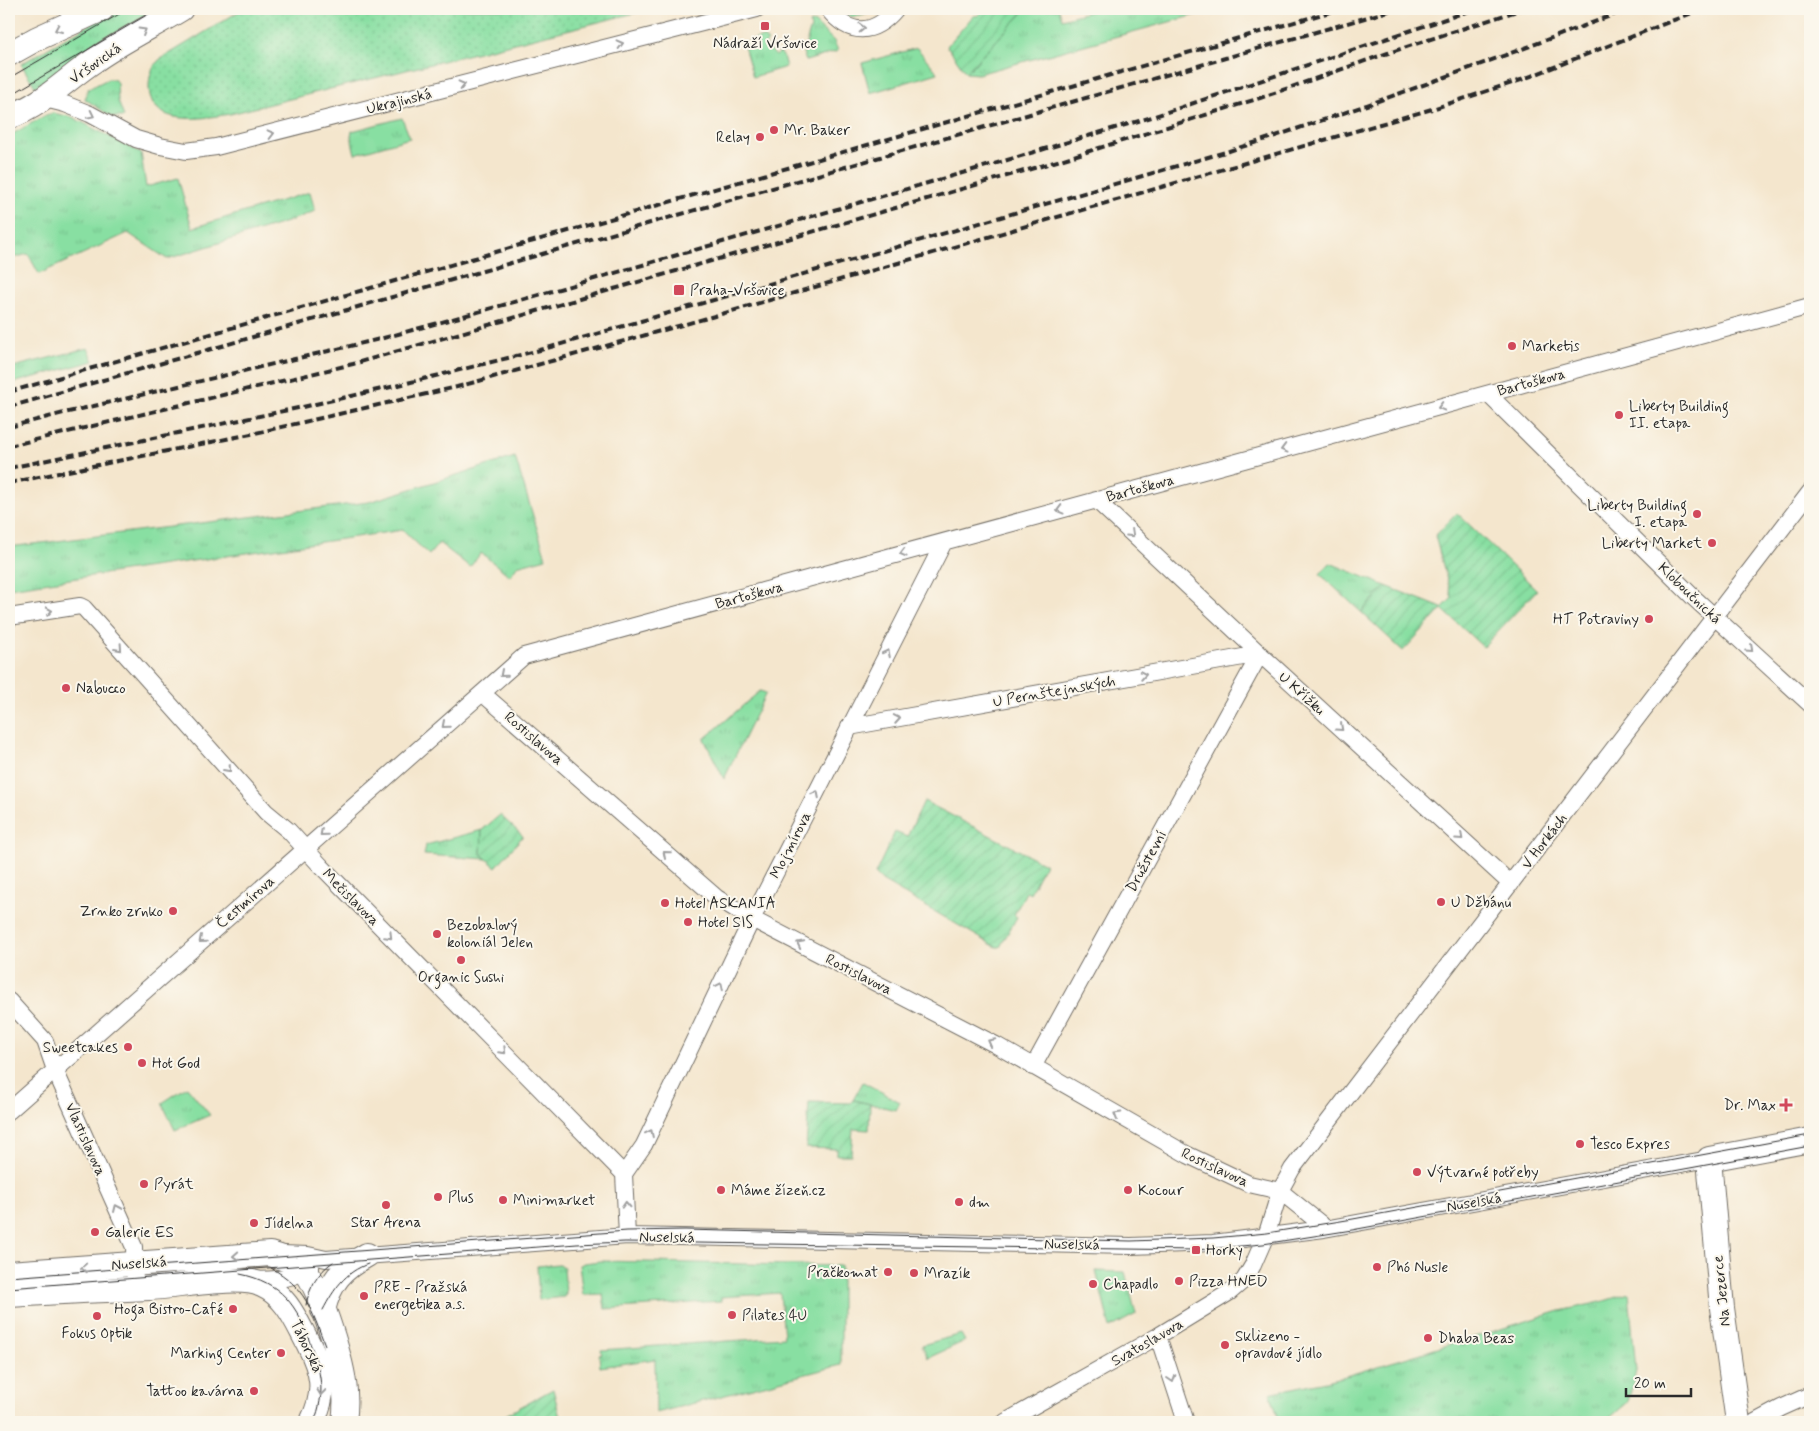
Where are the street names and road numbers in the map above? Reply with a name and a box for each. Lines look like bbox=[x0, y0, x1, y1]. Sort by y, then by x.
street label: Vršovická bbox=[65, 39, 126, 89]
street label: Ukrajinská bbox=[364, 84, 434, 120]
street label: Bartoškova bbox=[1495, 364, 1568, 402]
street label: Bartoškova bbox=[1104, 470, 1177, 508]
street label: Kloboučnická bbox=[1653, 558, 1725, 629]
street label: Bartoškova bbox=[713, 577, 786, 615]
street label: U Křížku bbox=[1274, 668, 1329, 720]
street label: U Pernštejnských bbox=[991, 671, 1117, 713]
street label: Rostislavova bbox=[500, 708, 567, 770]
street label: Mojmírova bbox=[766, 808, 816, 882]
street label: V Horkách bbox=[1517, 809, 1572, 874]
street label: Družstevní bbox=[1122, 827, 1172, 896]
street label: Mečislavova bbox=[317, 865, 383, 931]
street label: Čestmírova bbox=[211, 871, 279, 934]
street label: Rostislavova bbox=[822, 950, 896, 1000]
street label: Vlastislavova bbox=[60, 1100, 110, 1179]
street label: Rostislavova bbox=[1178, 1144, 1252, 1192]
street label: Nuselská bbox=[1445, 1188, 1503, 1218]
street label: Nuselská bbox=[639, 1228, 695, 1248]
street label: Nuselská bbox=[1044, 1235, 1100, 1255]
street label: Nuselská bbox=[111, 1252, 168, 1276]
street label: Na Jezerce bbox=[1708, 1254, 1736, 1327]
street label: Svatoslavova bbox=[1108, 1314, 1187, 1372]
street label: Táborská bbox=[285, 1317, 327, 1376]

